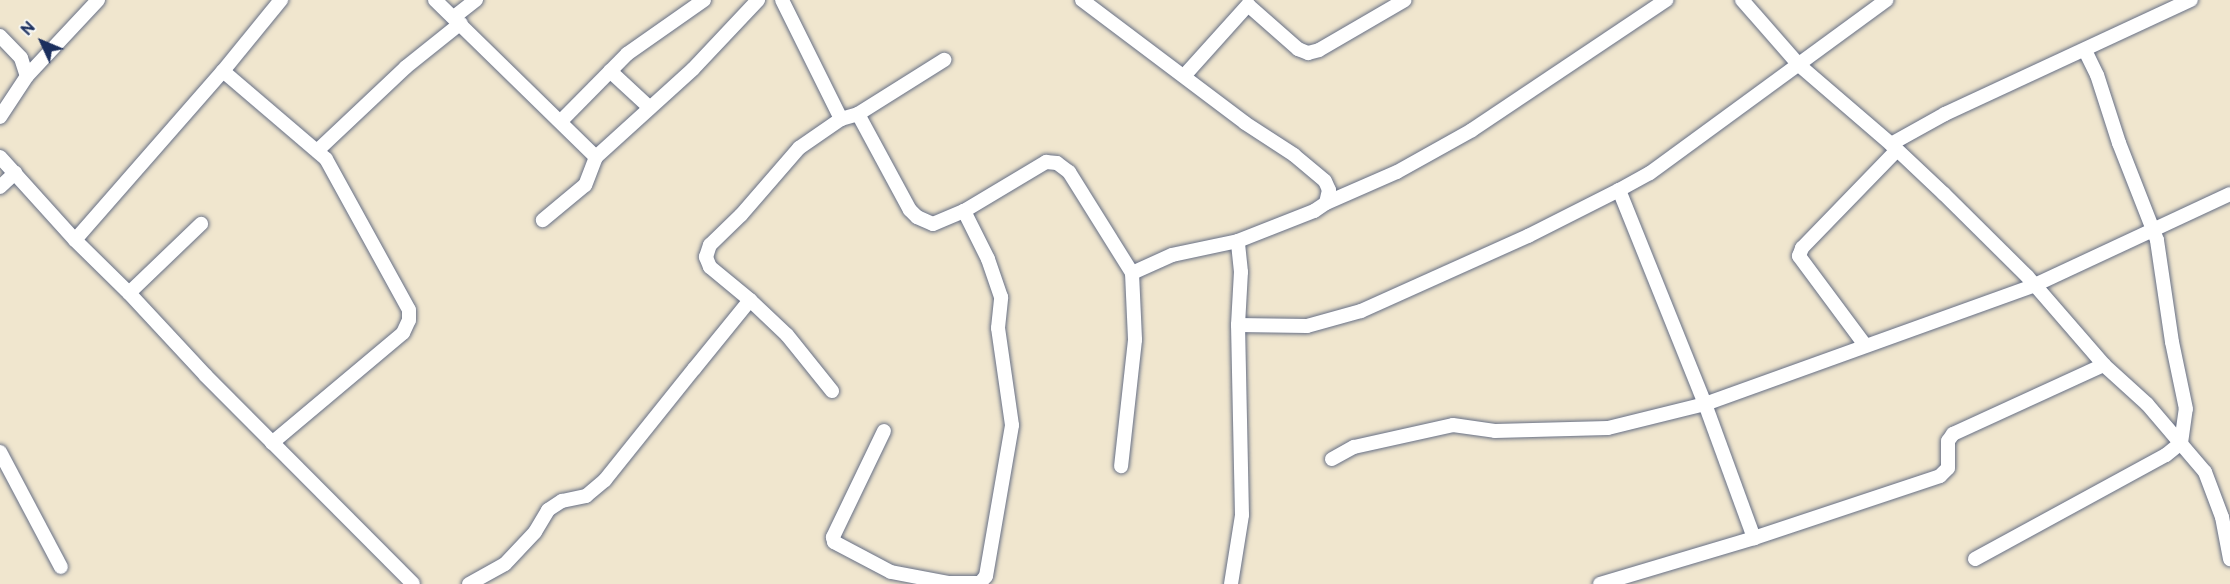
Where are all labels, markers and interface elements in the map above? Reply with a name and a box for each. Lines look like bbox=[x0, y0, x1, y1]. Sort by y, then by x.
north arrow bbox=[12, 12, 72, 72]
text: N bbox=[18, 18, 40, 40]

